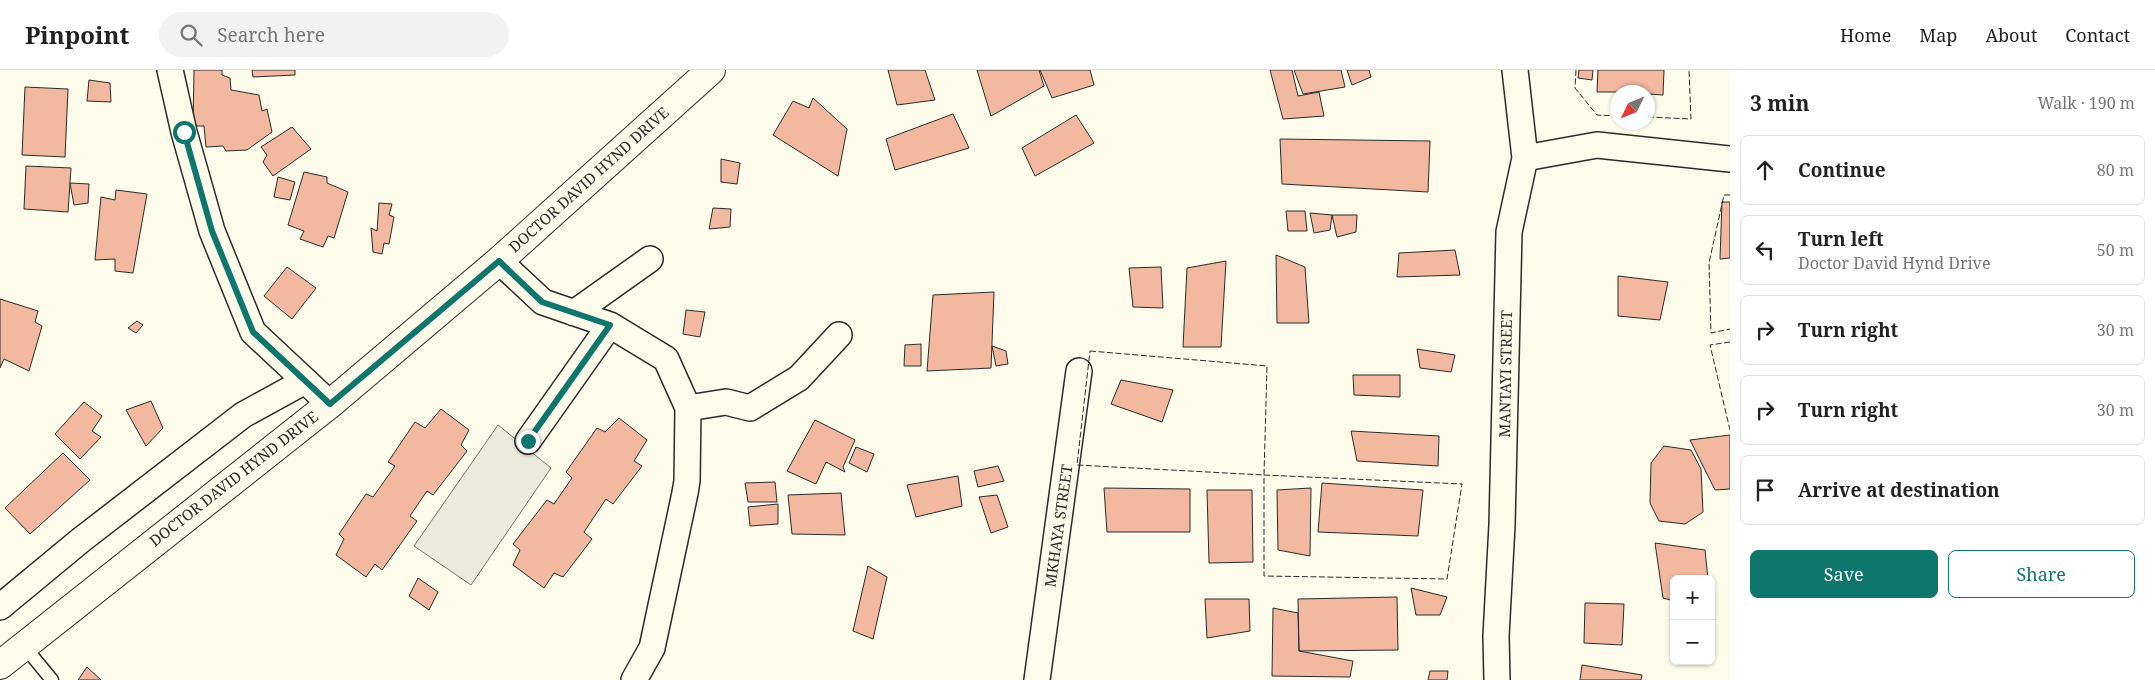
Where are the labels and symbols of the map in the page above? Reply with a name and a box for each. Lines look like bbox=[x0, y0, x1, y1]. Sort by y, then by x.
north arrow bbox=[1610, 85, 1655, 130]
street label: DOCTOR DAVID HYND DRIVE bbox=[504, 102, 673, 257]
route start bbox=[173, 121, 196, 144]
street label: MANTAYI STREET bbox=[1494, 310, 1516, 438]
street label: DOCTOR DAVID HYND DRIVE bbox=[145, 406, 322, 550]
route end bbox=[517, 430, 540, 453]
street label: MKHAYA STREET bbox=[1040, 463, 1077, 588]

